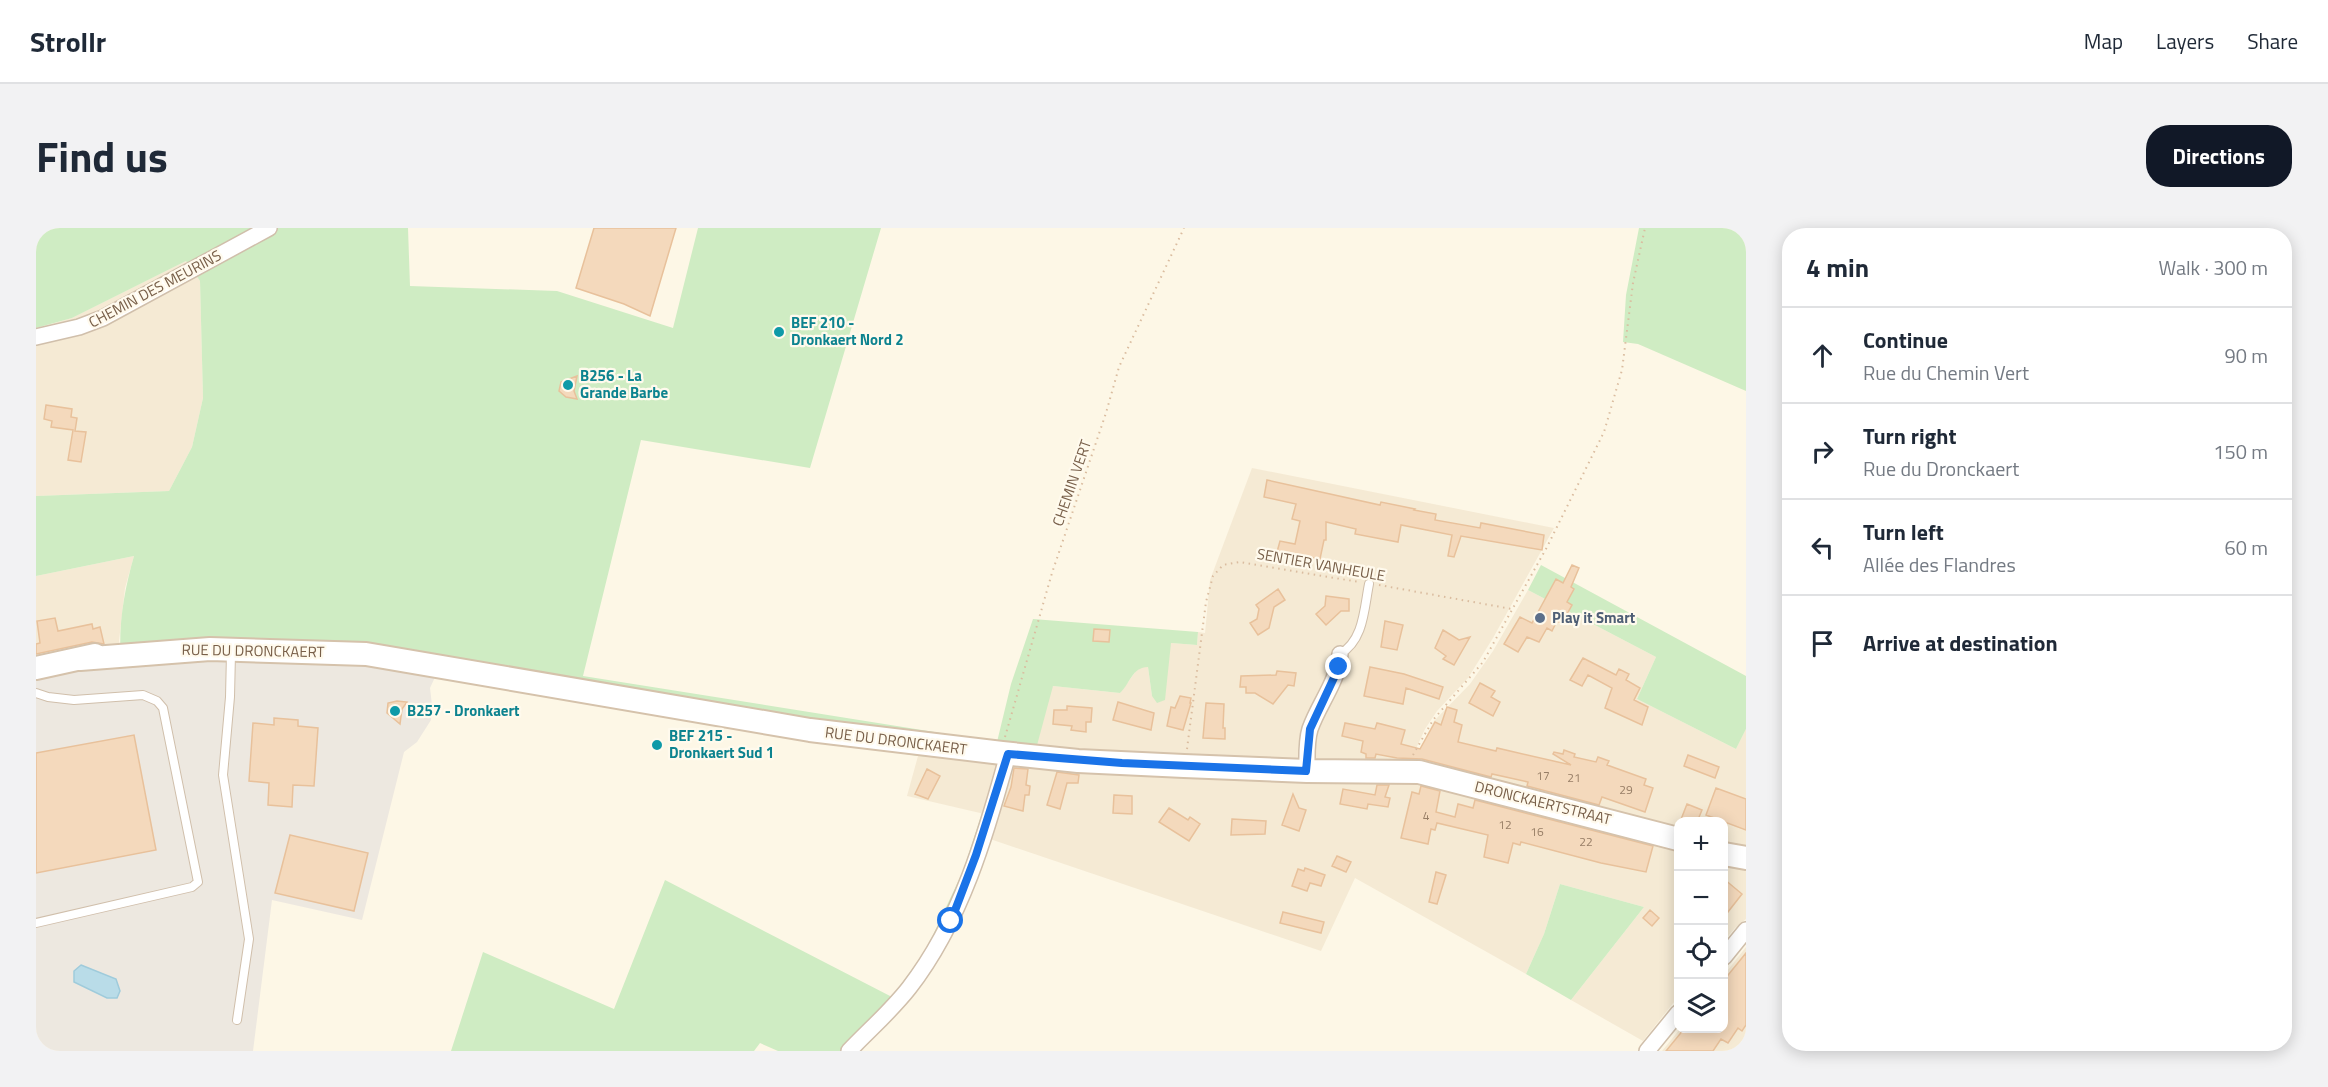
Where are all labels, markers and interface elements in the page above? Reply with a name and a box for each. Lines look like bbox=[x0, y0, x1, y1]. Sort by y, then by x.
text: Strollr bbox=[30, 20, 106, 63]
text: Map bbox=[2084, 25, 2123, 57]
text: Layers bbox=[2156, 25, 2214, 57]
text: Share bbox=[2247, 25, 2298, 57]
text: Find us bbox=[36, 124, 168, 188]
button: Directions bbox=[2146, 125, 2292, 187]
street label: CHEMIN DES MEURINS bbox=[84, 244, 225, 333]
text: 4 min bbox=[1806, 248, 1869, 287]
text: Walk · 300 m bbox=[2159, 252, 2268, 283]
place label: BEF 210 - Dronkaert Nord 2 bbox=[791, 311, 904, 351]
text: Continue bbox=[1863, 323, 1948, 357]
marker: BEF 210 - Dronkaert Nord 2 bbox=[772, 325, 786, 339]
icon: ahead bbox=[1806, 339, 1839, 372]
text: 90 m bbox=[2224, 340, 2268, 371]
text: Rue du Chemin Vert bbox=[1863, 357, 2029, 388]
place label: B256 - La Grande Barbe bbox=[580, 364, 668, 404]
marker: B256 - La Grande Barbe bbox=[561, 378, 575, 392]
text: Turn right bbox=[1863, 419, 1957, 453]
icon: right bbox=[1806, 435, 1839, 468]
street label: CHEMIN VERT bbox=[1046, 436, 1097, 529]
text: 150 m bbox=[2213, 436, 2268, 467]
text: Rue du Dronckaert bbox=[1863, 453, 2019, 484]
text: Turn left bbox=[1863, 515, 1944, 549]
icon: left bbox=[1806, 531, 1839, 564]
text: 60 m bbox=[2224, 532, 2268, 563]
street label: SENTIER VANHEULE bbox=[1255, 542, 1387, 587]
text: Allée des Flandres bbox=[1863, 549, 2016, 580]
place label: Play it Smart bbox=[1552, 606, 1636, 629]
marker: Play it Smart bbox=[1533, 611, 1547, 625]
text: Arrive at destination bbox=[1863, 626, 2058, 660]
icon: arrive bbox=[1806, 627, 1839, 660]
street label: RUE DU DRONCKAERT bbox=[181, 638, 325, 663]
route end bbox=[1325, 653, 1351, 679]
place label: B257 - Dronkaert bbox=[407, 699, 520, 722]
marker: B257 - Dronkaert bbox=[388, 704, 402, 718]
street label: RUE DU DRONCKAERT bbox=[824, 720, 969, 761]
place label: BEF 215 - Dronkaert Sud 1 bbox=[669, 724, 774, 764]
marker: BEF 215 - Dronkaert Sud 1 bbox=[650, 738, 664, 752]
house number: 17 bbox=[1536, 766, 1550, 785]
house number: 21 bbox=[1567, 768, 1581, 787]
street label: DRONCKAERTSTRAAT bbox=[1472, 774, 1614, 831]
house number: 29 bbox=[1619, 780, 1633, 799]
house number: 4 bbox=[1423, 806, 1430, 825]
house number: 12 bbox=[1498, 815, 1512, 834]
map controls bbox=[1674, 817, 1728, 1033]
button: + bbox=[1674, 817, 1728, 871]
house number: 16 bbox=[1530, 822, 1544, 841]
house number: 22 bbox=[1579, 832, 1593, 851]
button: − bbox=[1674, 871, 1728, 925]
route start bbox=[937, 907, 963, 933]
button: locate bbox=[1674, 925, 1728, 979]
button: layers bbox=[1674, 979, 1728, 1033]

